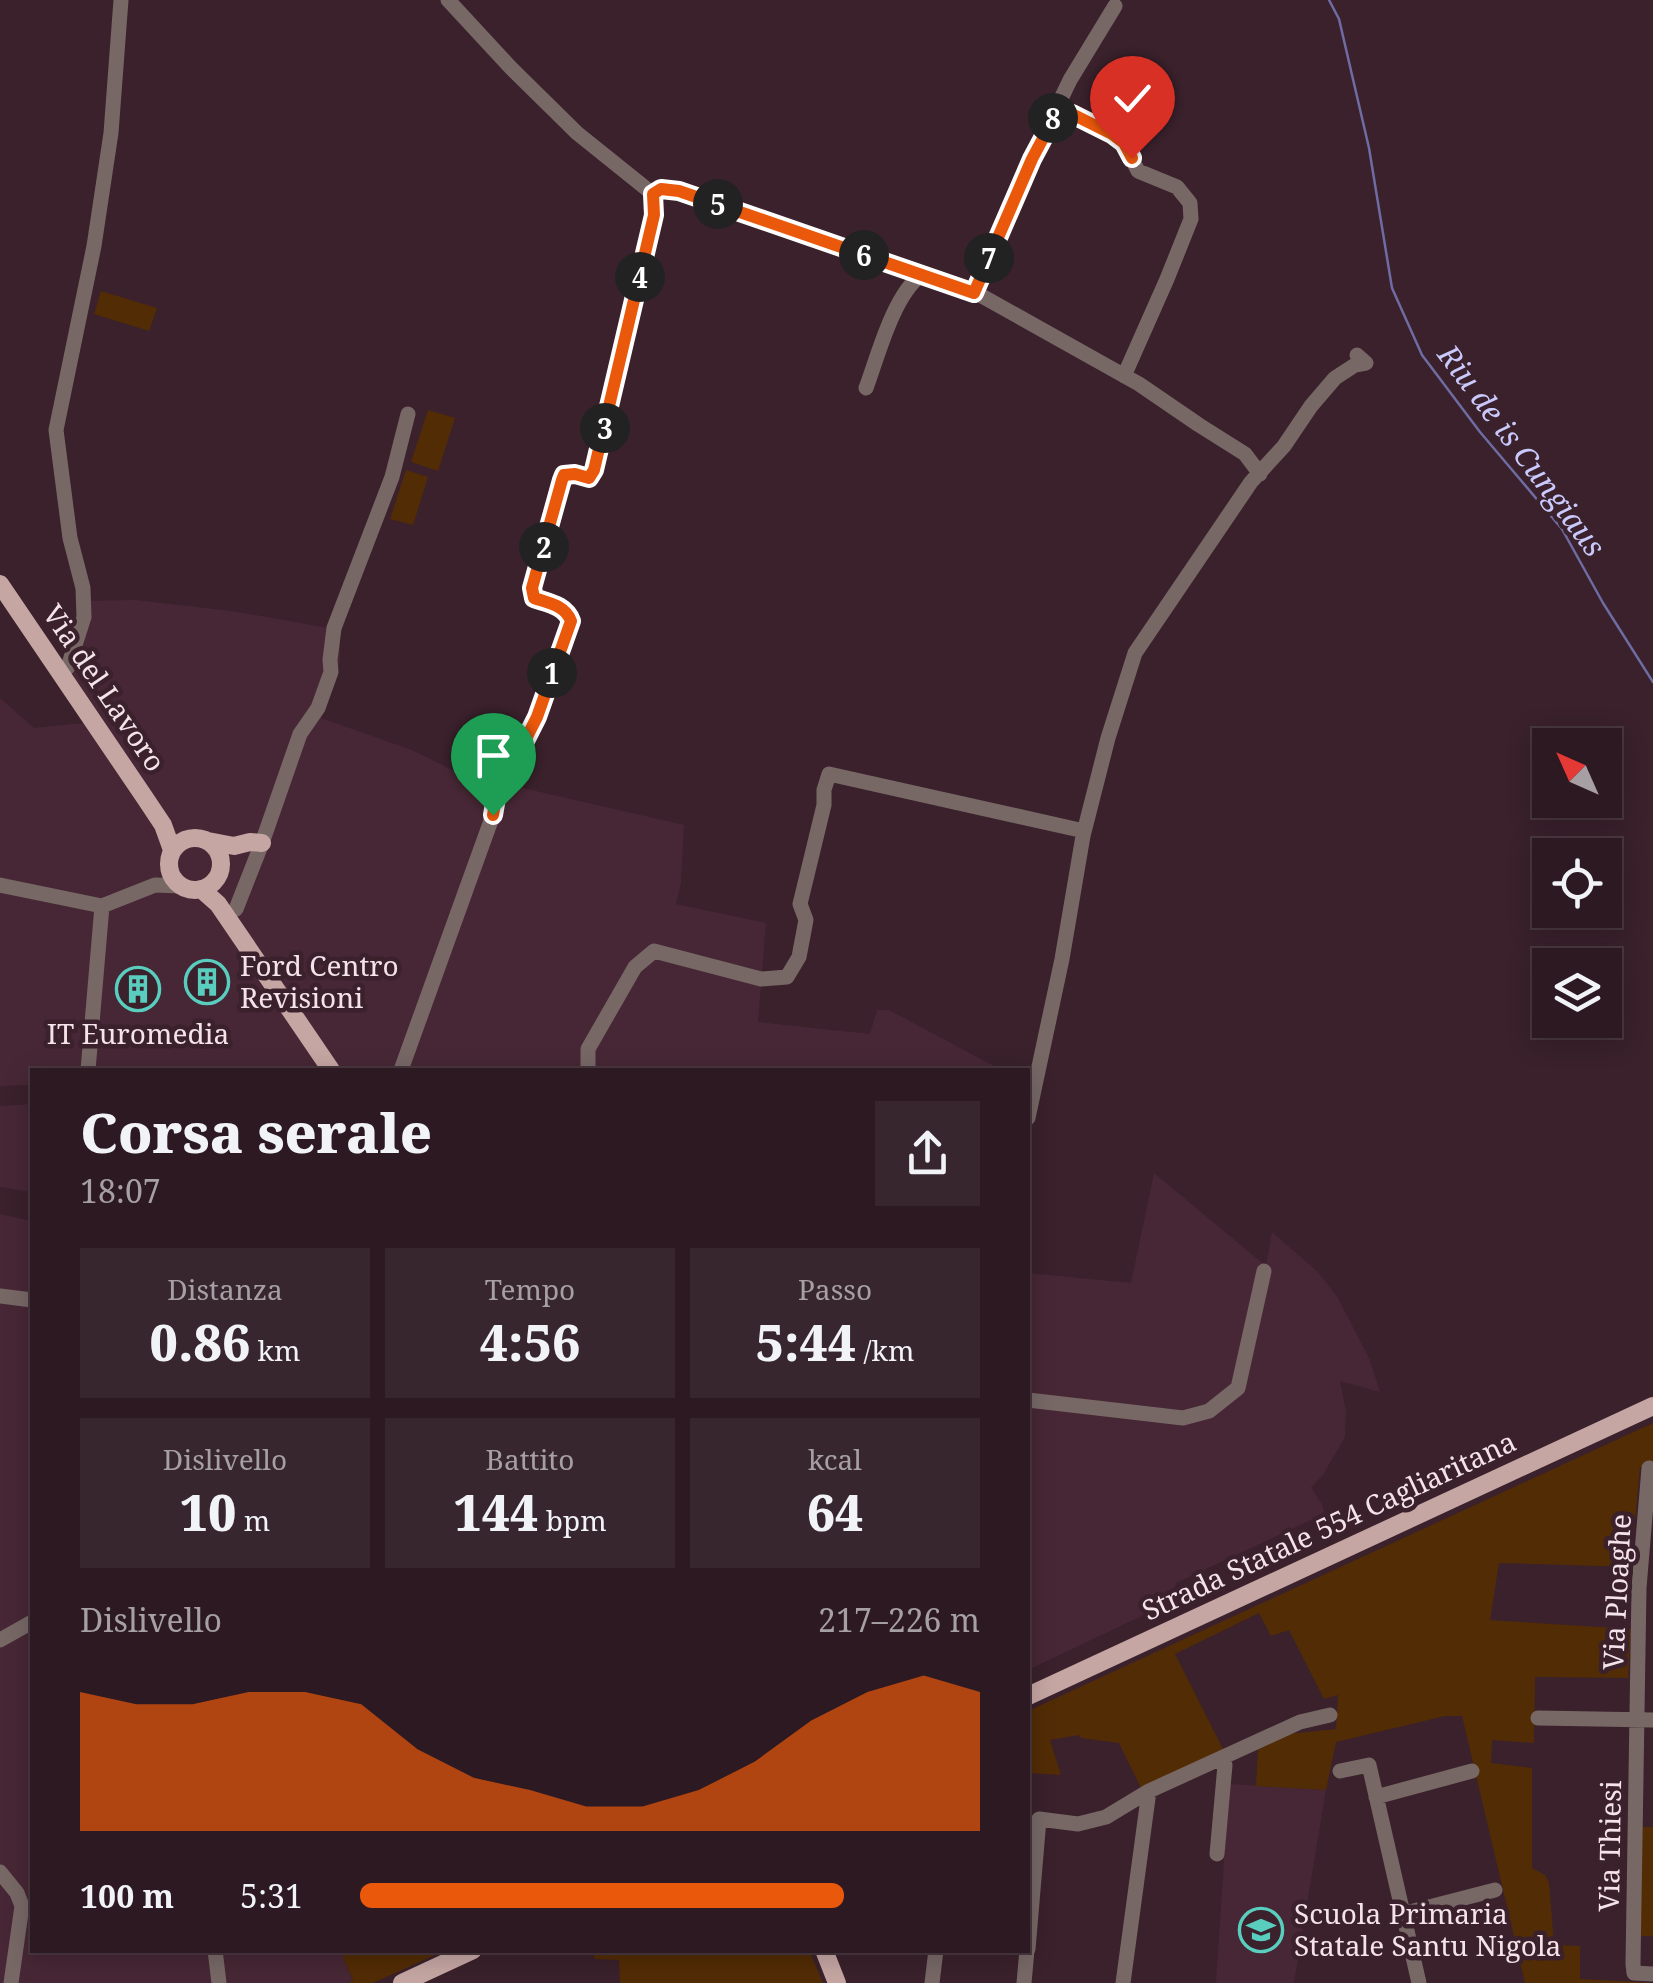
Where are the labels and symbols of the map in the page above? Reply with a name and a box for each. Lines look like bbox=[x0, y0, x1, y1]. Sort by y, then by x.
pin bbox=[1090, 56, 1175, 159]
pin: 8 bbox=[1028, 93, 1078, 143]
pin: 5 bbox=[693, 179, 743, 229]
pin: 6 bbox=[839, 230, 889, 280]
pin: 7 bbox=[964, 233, 1014, 283]
pin: 4 bbox=[615, 252, 665, 302]
water label: Riu de is Cungiaus bbox=[1428, 335, 1615, 564]
pin: 3 bbox=[580, 403, 630, 453]
pin: 2 bbox=[519, 522, 569, 572]
street label: Via del Lavoro bbox=[35, 596, 175, 778]
pin: 1 bbox=[527, 648, 577, 698]
pin bbox=[451, 713, 536, 816]
north arrow bbox=[1532, 728, 1622, 818]
place label: Ford Centro Revisioni bbox=[240, 946, 399, 1016]
building icon: Ford Centro Revisioni bbox=[184, 959, 230, 1005]
building icon: IT Euromedia bbox=[115, 966, 161, 1012]
place label: IT Euromedia bbox=[47, 1014, 229, 1052]
street label: Strada Statale 554 Cagliaritana bbox=[1135, 1422, 1522, 1629]
street label: Via Ploaghe bbox=[1593, 1513, 1639, 1671]
street label: Via Thiesi bbox=[1589, 1780, 1629, 1912]
place label: Scuola Primaria Statale Santu Nigola bbox=[1294, 1894, 1561, 1964]
school or university icon: Scuola Primaria Statale Santu Nigola bbox=[1238, 1907, 1284, 1953]

